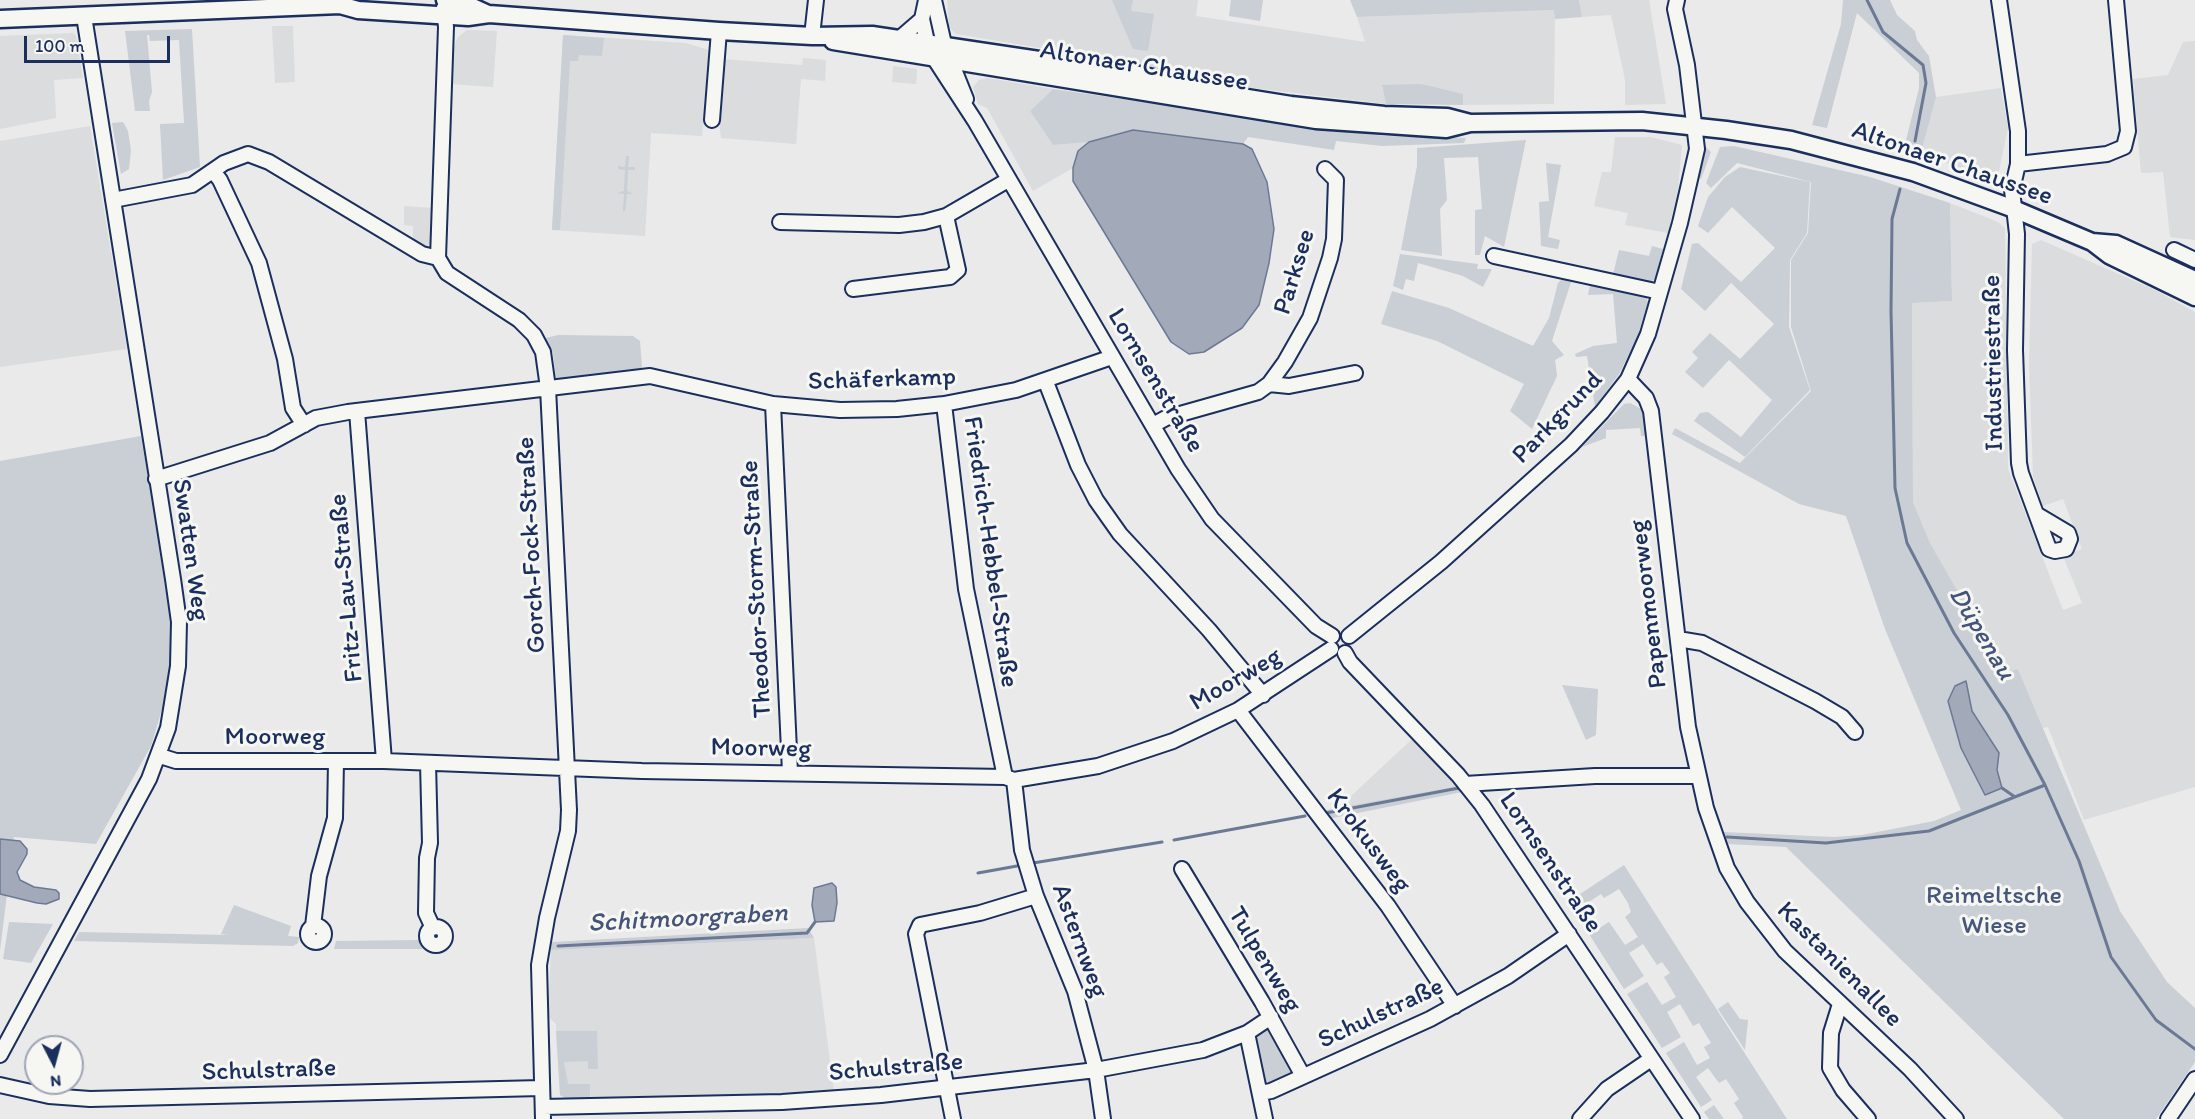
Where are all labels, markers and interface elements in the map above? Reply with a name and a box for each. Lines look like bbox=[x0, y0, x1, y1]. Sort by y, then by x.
scale bar bbox=[27, 24, 172, 62]
text: 100 m bbox=[35, 35, 85, 57]
street label: Altonaer Chaussee bbox=[1038, 35, 1250, 99]
street label: Altonaer Chaussee bbox=[1848, 115, 2056, 213]
street label: Parksee bbox=[1267, 225, 1323, 319]
street label: Industriestraße bbox=[1977, 275, 2011, 451]
street label: Lornsenstraße bbox=[1100, 303, 1210, 459]
street label: Schäferkamp bbox=[808, 362, 956, 398]
street label: Parkgrund bbox=[1506, 365, 1610, 471]
street label: Friedrich-Hebbel-Straße bbox=[956, 414, 1024, 690]
street label: Gorch-Fock-Straße bbox=[511, 436, 553, 654]
street label: Theodor-Storm-Straße bbox=[735, 459, 779, 719]
street label: Swatten Weg bbox=[165, 477, 215, 623]
street label: Fritz-Lau-Straße bbox=[323, 492, 371, 684]
street label: Papenmoorweg bbox=[1623, 518, 1675, 690]
water label: Düpenau bbox=[1941, 582, 2021, 686]
street label: Moorweg bbox=[1185, 641, 1287, 719]
street label: Moorweg bbox=[225, 721, 325, 753]
street label: Moorweg bbox=[710, 733, 812, 765]
street label: Krokusweg bbox=[1319, 783, 1417, 899]
street label: Lornsenstraße bbox=[1492, 787, 1608, 939]
street label: Asternweg bbox=[1044, 880, 1114, 1002]
park label: Reimeltsche Wiese bbox=[1926, 880, 2062, 942]
street label: Kastanienallee bbox=[1770, 896, 1908, 1034]
water label: Schitmoorgraben bbox=[587, 898, 789, 940]
street label: Tulpenweg bbox=[1220, 901, 1308, 1019]
street label: Schulstraße bbox=[1313, 971, 1449, 1057]
north arrow bbox=[24, 1035, 84, 1095]
street label: Schulstraße bbox=[828, 1047, 964, 1089]
street label: Schulstraße bbox=[201, 1053, 337, 1089]
text: N bbox=[49, 1071, 62, 1091]

